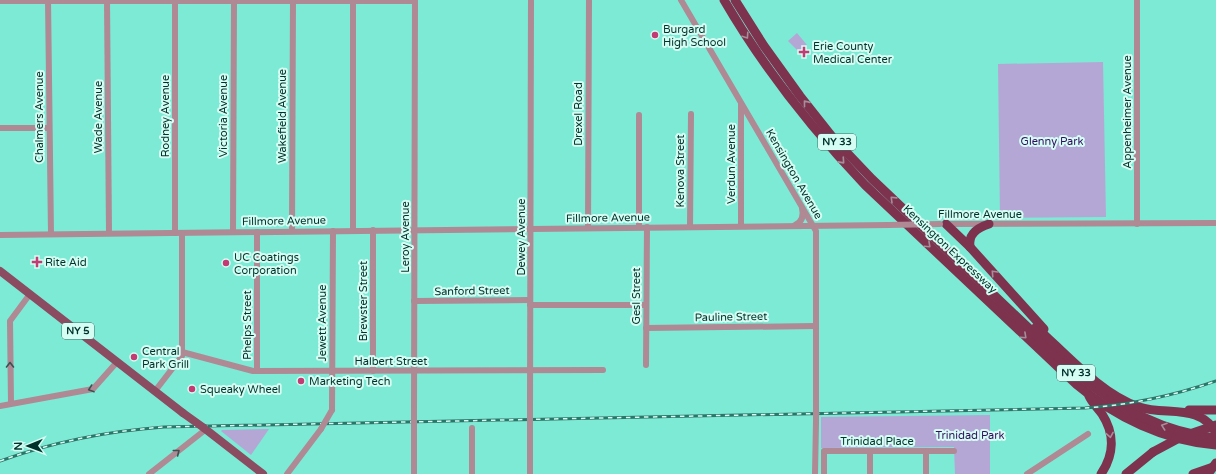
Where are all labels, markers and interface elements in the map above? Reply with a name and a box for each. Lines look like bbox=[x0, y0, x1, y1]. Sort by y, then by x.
place label: Burgard High School bbox=[663, 23, 726, 49]
marker: Burgard High School bbox=[650, 30, 660, 40]
one-way arrow bbox=[741, 32, 749, 39]
place label: Erie County Medical Center bbox=[813, 40, 893, 66]
marker: Erie County Medical Center bbox=[798, 46, 810, 58]
street label: Appenheimer Avenue bbox=[1121, 55, 1134, 169]
street label: Wakefield Avenue bbox=[276, 69, 289, 163]
street label: Chalmers Avenue bbox=[33, 71, 46, 163]
street label: Rodney Avenue bbox=[159, 75, 172, 157]
street label: Victoria Avenue bbox=[217, 75, 230, 157]
street label: Wade Avenue bbox=[92, 81, 105, 153]
street label: Drexel Road bbox=[572, 82, 585, 146]
one-way arrow bbox=[803, 101, 810, 108]
street label: Verdun Avenue bbox=[725, 124, 738, 204]
street label: Kensington Avenue bbox=[763, 127, 825, 221]
street label: Kenova Street bbox=[674, 134, 687, 208]
road number: NY 33 bbox=[818, 134, 856, 150]
park label: Glenny Park bbox=[1021, 135, 1083, 148]
one-way arrow bbox=[837, 156, 845, 164]
one-way arrow bbox=[890, 196, 898, 204]
street label: Dewey Avenue bbox=[515, 198, 528, 276]
street label: Leroy Avenue bbox=[399, 201, 412, 273]
street label: Kensington Expressway bbox=[900, 202, 1000, 296]
street label: Fillmore Avenue bbox=[938, 208, 1022, 221]
street label: Fillmore Avenue bbox=[566, 211, 650, 225]
street label: Fillmore Avenue bbox=[242, 214, 326, 228]
one-way arrow bbox=[923, 240, 931, 248]
place label: UC Coatings Corporation bbox=[234, 251, 299, 277]
place label: Rite Aid bbox=[45, 256, 87, 269]
marker: Rite Aid bbox=[32, 257, 42, 267]
marker: UC Coatings Corporation bbox=[221, 258, 231, 268]
street label: Brewster Street bbox=[357, 261, 370, 341]
street label: Gesl Street bbox=[630, 268, 643, 324]
one-way arrow bbox=[992, 271, 999, 278]
street label: Sanford Street bbox=[434, 284, 510, 298]
street label: Jewett Avenue bbox=[316, 285, 329, 361]
street label: Phelps Street bbox=[241, 290, 254, 360]
street label: Pauline Street bbox=[695, 310, 767, 324]
road number: NY 5 bbox=[62, 323, 94, 339]
one-way arrow bbox=[1019, 331, 1027, 338]
place label: Central Park Grill bbox=[142, 345, 189, 371]
marker: Central Park Grill bbox=[129, 352, 139, 362]
street label: Halbert Street bbox=[354, 355, 428, 368]
one-way arrow bbox=[6, 362, 15, 368]
road number: NY 33 bbox=[1057, 365, 1095, 381]
place label: Marketing Tech bbox=[309, 375, 390, 388]
marker: Marketing Tech bbox=[296, 376, 306, 386]
place label: Squeaky Wheel bbox=[200, 383, 281, 396]
one-way arrow bbox=[87, 384, 94, 392]
marker: Squeaky Wheel bbox=[187, 384, 197, 394]
one-way arrow bbox=[1161, 422, 1168, 431]
north arrow bbox=[8, 426, 48, 466]
park label: Trinidad Park bbox=[936, 429, 1004, 442]
one-way arrow bbox=[1106, 432, 1114, 438]
street label: Trinidad Place bbox=[840, 435, 914, 448]
text: N bbox=[12, 442, 25, 451]
one-way arrow bbox=[173, 450, 180, 457]

